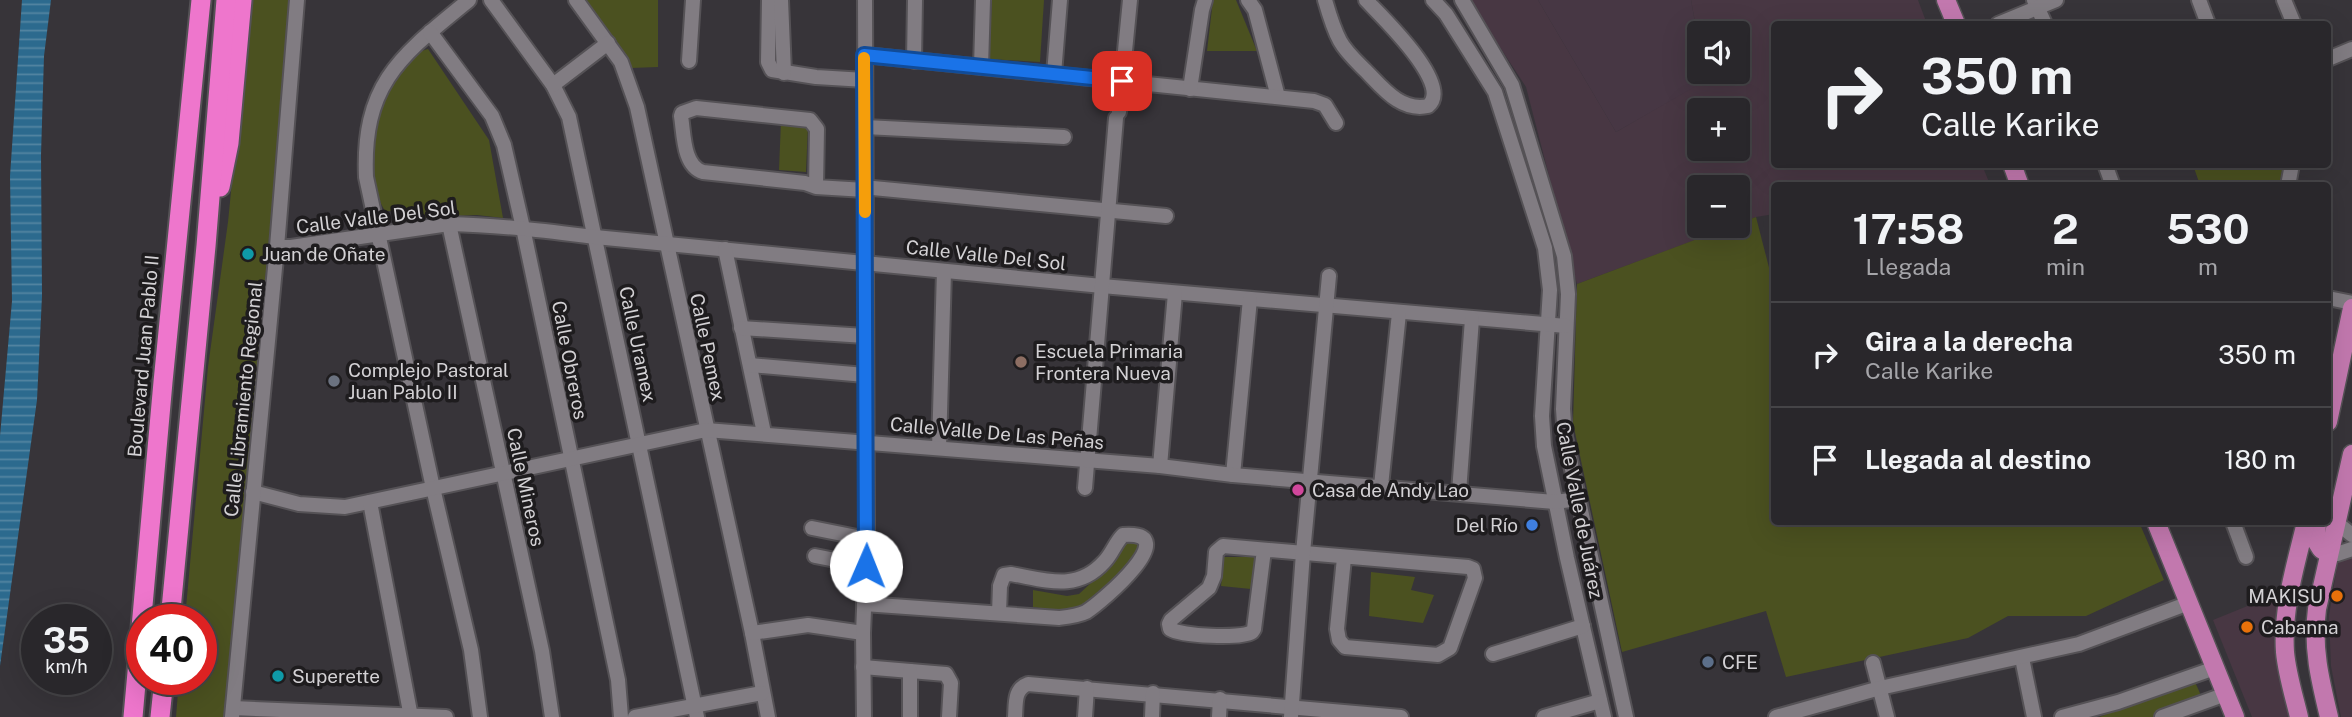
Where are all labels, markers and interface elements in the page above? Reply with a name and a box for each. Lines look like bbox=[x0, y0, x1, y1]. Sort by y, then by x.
map controls bbox=[1687, 21, 1750, 238]
button: sound bbox=[1687, 21, 1750, 84]
text: 350 m bbox=[1921, 47, 2073, 105]
icon: right bbox=[1806, 49, 1897, 140]
pin bbox=[1092, 51, 1152, 111]
icon: arrive bbox=[1103, 62, 1141, 100]
button: + bbox=[1687, 98, 1750, 161]
text: Calle Karike bbox=[1921, 106, 2100, 143]
button: − bbox=[1687, 175, 1750, 238]
street label: Calle Valle Del Sol bbox=[295, 196, 457, 238]
text: 17:58 bbox=[1852, 204, 1965, 253]
text: 2 bbox=[2052, 204, 2079, 253]
text: 530 bbox=[2166, 204, 2250, 253]
street label: Calle Valle Del Sol bbox=[905, 236, 1067, 274]
place label: Juan de Oñate bbox=[262, 243, 386, 265]
marker: Juan de Oñate bbox=[240, 246, 256, 262]
text: Llegada bbox=[1866, 253, 1951, 280]
text: min bbox=[2046, 253, 2085, 280]
text: m bbox=[2198, 253, 2218, 280]
street label: Boulevard Juan Pablo II bbox=[123, 254, 163, 458]
street label: Calle Libramiento Regional bbox=[220, 280, 266, 518]
street label: Calle Uramex bbox=[615, 284, 661, 404]
street label: Calle Pemex bbox=[686, 291, 730, 403]
street label: Calle Obreros bbox=[548, 299, 592, 421]
text: Gira a la derecha bbox=[1865, 326, 2073, 357]
icon: right bbox=[1806, 336, 1844, 374]
text: 350 m bbox=[2218, 339, 2296, 370]
place label: Escuela Primaria Frontera Nueva bbox=[1035, 340, 1183, 384]
marker: Escuela Primaria Frontera Nueva bbox=[1013, 354, 1029, 370]
text: Calle Karike bbox=[1865, 357, 1993, 384]
place label: Complejo Pastoral Juan Pablo II bbox=[348, 359, 509, 403]
marker: Complejo Pastoral Juan Pablo II bbox=[326, 373, 342, 389]
street label: Calle Valle De Las Peñas bbox=[889, 413, 1105, 453]
street label: Calle Valle de Juárez bbox=[1552, 420, 1608, 600]
street label: Calle Mineros bbox=[503, 426, 549, 548]
icon: arrive bbox=[1806, 441, 1844, 479]
text: Llegada al destino bbox=[1865, 444, 2091, 475]
text: 180 m bbox=[2224, 444, 2296, 475]
place label: Casa de Andy Lao bbox=[1312, 479, 1469, 501]
marker: Casa de Andy Lao bbox=[1290, 482, 1306, 498]
place label: Del Río bbox=[1456, 514, 1518, 536]
marker: Del Río bbox=[1524, 517, 1540, 533]
position arrow bbox=[829, 529, 903, 603]
place label: MAKISU bbox=[2248, 585, 2323, 607]
marker: MAKISU bbox=[2329, 588, 2345, 604]
speed limit sign: 40 bbox=[126, 604, 217, 695]
place label: Cabanna bbox=[2261, 616, 2339, 638]
marker: Cabanna bbox=[2239, 619, 2255, 635]
text: 35 bbox=[43, 620, 90, 661]
place label: CFE bbox=[1722, 651, 1758, 673]
marker: CFE bbox=[1700, 654, 1716, 670]
text: km/h bbox=[45, 656, 88, 677]
place label: Superette bbox=[292, 665, 380, 687]
marker: Superette bbox=[270, 668, 286, 684]

